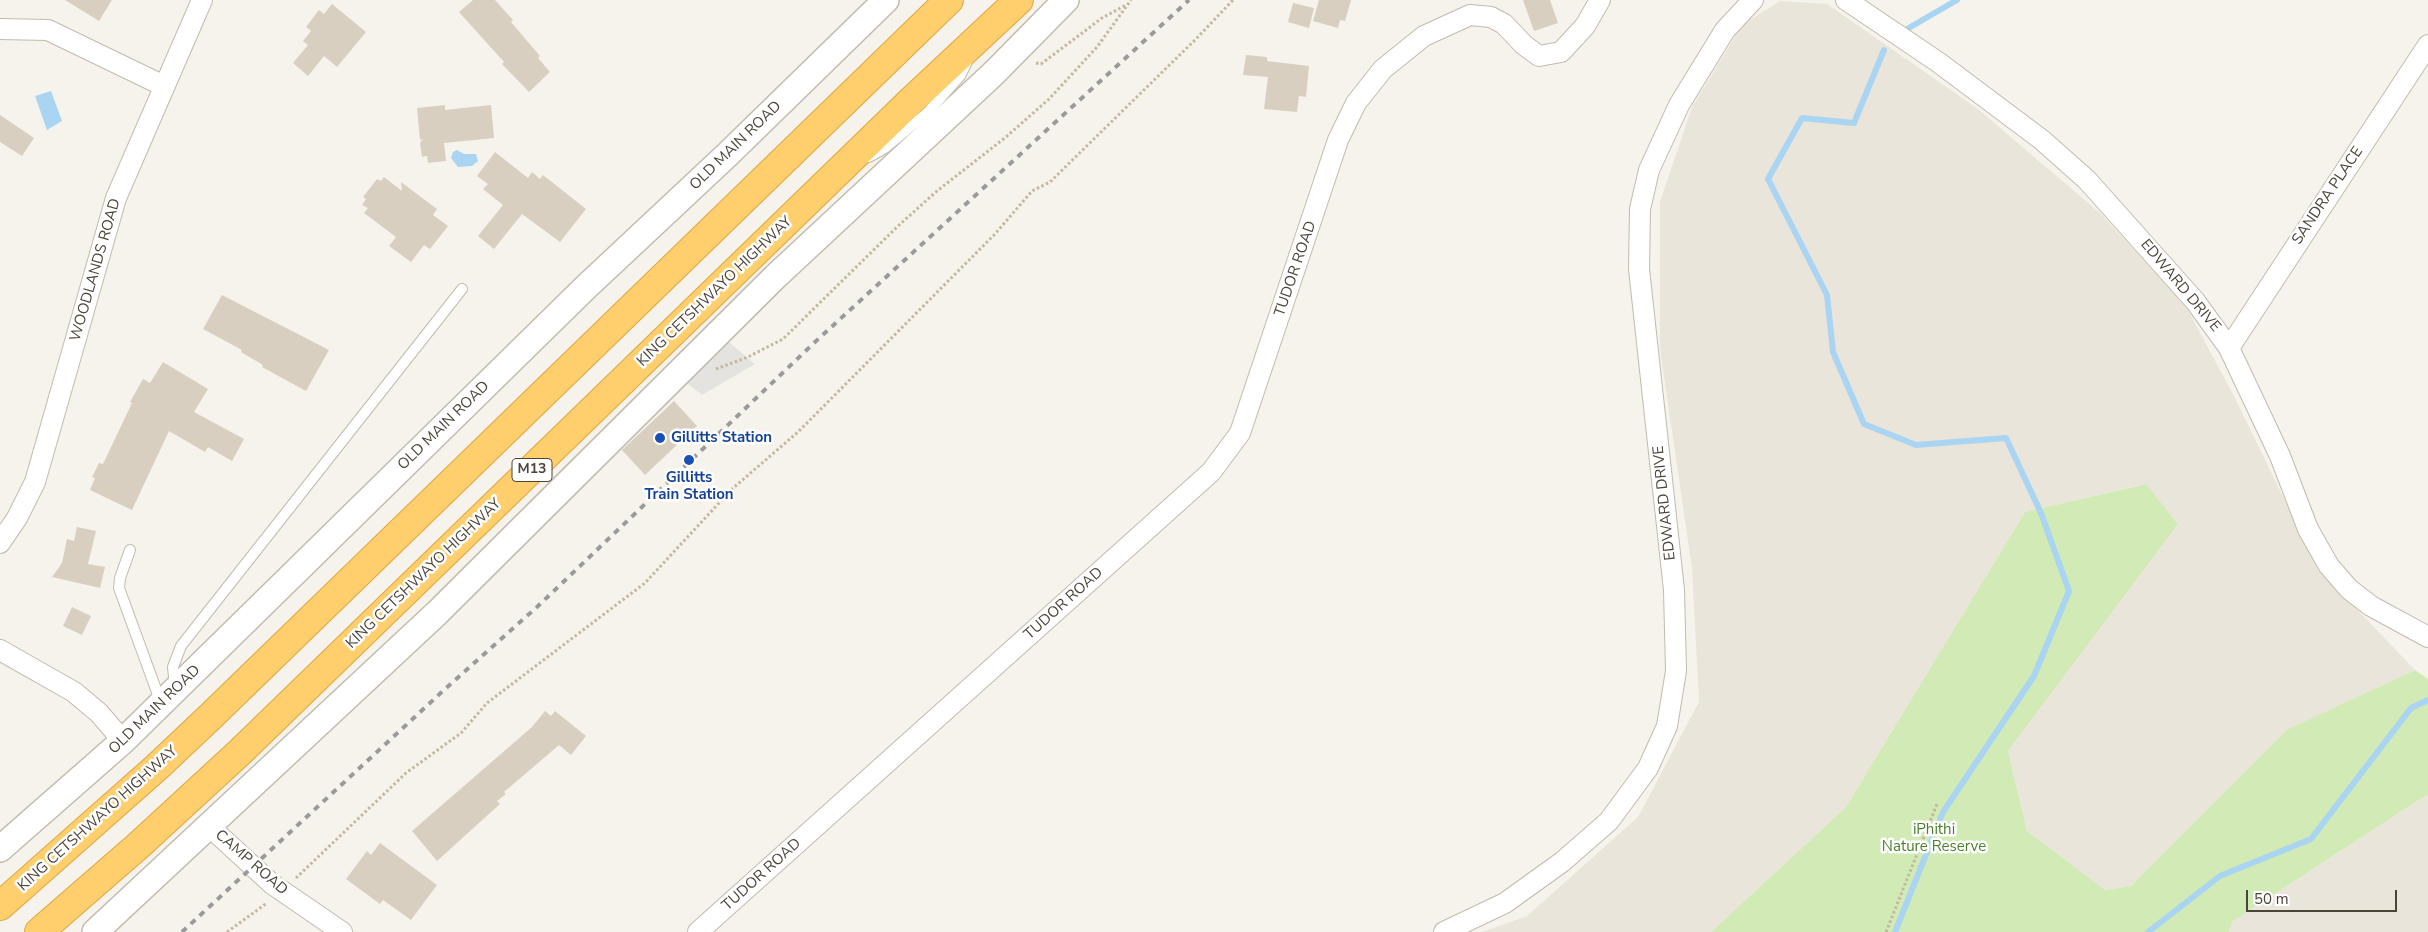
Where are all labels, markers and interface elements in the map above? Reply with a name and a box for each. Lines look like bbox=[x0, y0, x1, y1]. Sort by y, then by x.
street label: OLD MAIN ROAD bbox=[686, 98, 786, 194]
street label: SANDRA PLACE bbox=[2289, 144, 2367, 248]
street label: WOODLANDS ROAD bbox=[67, 196, 125, 344]
street label: KING CETSHWAYO HIGHWAY bbox=[634, 213, 796, 371]
street label: TUDOR ROAD bbox=[1271, 219, 1321, 319]
street label: EDWARD DRIVE bbox=[2136, 236, 2224, 336]
street label: OLD MAIN ROAD bbox=[394, 378, 494, 474]
place label: Gillitts Station bbox=[671, 429, 772, 447]
marker: Gillitts Station bbox=[653, 431, 667, 445]
street label: EDWARD DRIVE bbox=[1650, 445, 1680, 561]
marker: Gillitts Train Station bbox=[682, 453, 696, 467]
road number: M13 bbox=[512, 458, 552, 482]
place label: Gillitts Train Station bbox=[644, 469, 734, 504]
street label: KING CETSHWAYO HIGHWAY bbox=[343, 495, 505, 653]
street label: TUDOR ROAD bbox=[1021, 564, 1107, 644]
street label: OLD MAIN ROAD bbox=[105, 662, 205, 758]
street label: KING CETSHWAYO HIGHWAY bbox=[15, 743, 181, 895]
park label: iPhithi Nature Reserve bbox=[1882, 821, 1986, 856]
street label: CAMP ROAD bbox=[211, 827, 291, 899]
street label: TUDOR ROAD bbox=[719, 835, 805, 915]
scale bar bbox=[2248, 880, 2399, 912]
text: 50 m bbox=[2254, 889, 2289, 909]

